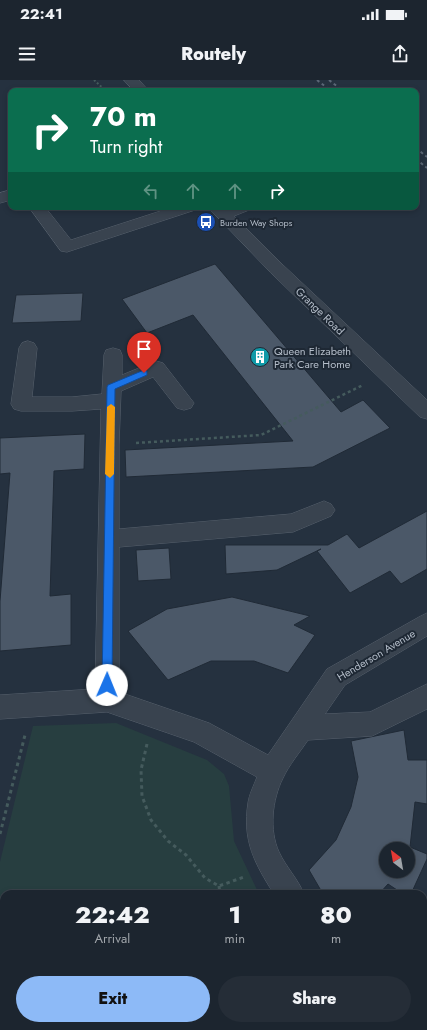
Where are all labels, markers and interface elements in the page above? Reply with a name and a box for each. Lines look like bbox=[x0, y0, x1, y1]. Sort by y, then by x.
text: 22:41 bbox=[20, 3, 63, 25]
text: Routely bbox=[181, 41, 246, 67]
icon: menu bbox=[16, 43, 38, 65]
icon: share bbox=[389, 43, 411, 65]
text: 70 m bbox=[90, 96, 157, 137]
icon: right bbox=[24, 104, 76, 156]
text: Turn right bbox=[90, 134, 162, 160]
icon: left bbox=[140, 180, 162, 202]
icon: ahead bbox=[182, 180, 204, 202]
icon: ahead bbox=[224, 180, 246, 202]
icon: right bbox=[266, 180, 288, 202]
bus stop icon: Burden Way Shops bbox=[195, 211, 217, 233]
place label: Burden Way Shops bbox=[220, 216, 293, 229]
street label: Grange Road bbox=[292, 284, 348, 338]
pin bbox=[127, 332, 161, 373]
icon: arrive bbox=[133, 338, 155, 360]
place label: Queen Elizabeth Park Care Home bbox=[274, 343, 351, 372]
building icon: Queen Elizabeth Park Care Home bbox=[249, 346, 271, 368]
street label: Henderson Avenue bbox=[334, 625, 418, 685]
position arrow bbox=[86, 664, 128, 706]
north arrow bbox=[379, 842, 415, 878]
map controls bbox=[379, 842, 415, 878]
text: 22:42 bbox=[75, 897, 150, 932]
text: 1 bbox=[228, 897, 241, 932]
text: 80 bbox=[320, 897, 352, 932]
text: Arrival bbox=[94, 929, 130, 948]
text: min bbox=[225, 929, 245, 948]
text: m bbox=[331, 929, 341, 948]
button: Exit bbox=[16, 976, 210, 1022]
button: Share bbox=[218, 976, 411, 1022]

